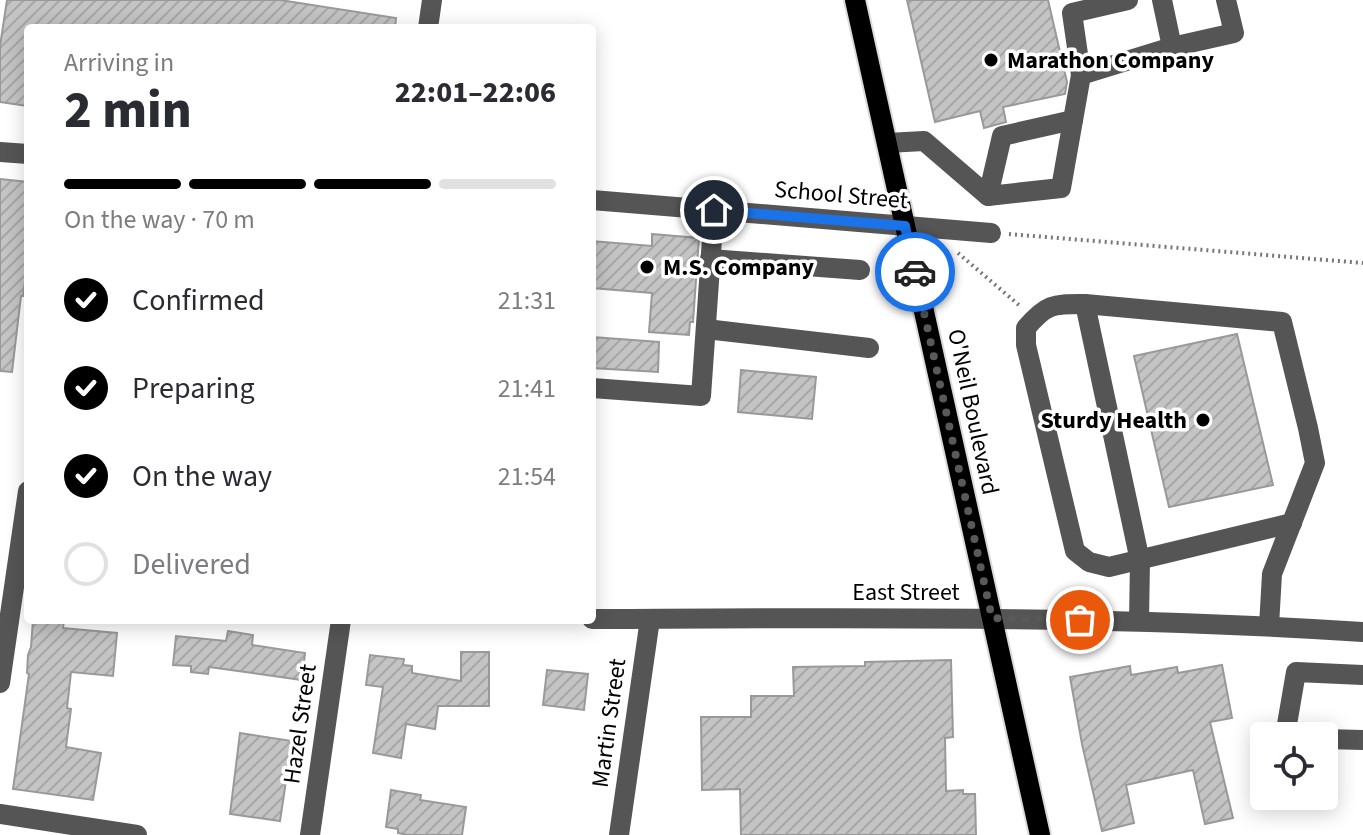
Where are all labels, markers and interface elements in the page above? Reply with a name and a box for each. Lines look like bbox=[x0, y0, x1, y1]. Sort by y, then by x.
place label: Marathon Company bbox=[1007, 43, 1214, 78]
text: Arriving in bbox=[64, 44, 174, 81]
marker: Marathon Company bbox=[982, 51, 1000, 69]
text: 22:01–22:06 bbox=[395, 71, 556, 114]
text: 2 min bbox=[64, 74, 192, 148]
street label: School Street bbox=[773, 172, 909, 218]
pin bbox=[680, 176, 748, 244]
icon: home bbox=[692, 188, 736, 232]
text: On the way · 70 m bbox=[64, 201, 255, 238]
courier bbox=[875, 232, 955, 312]
place label: M.S. Company bbox=[663, 250, 815, 285]
icon: car bbox=[893, 250, 937, 294]
marker: M.S. Company bbox=[638, 258, 656, 276]
icon: check bbox=[64, 278, 108, 322]
text: Confirmed bbox=[132, 279, 265, 322]
text: 21:31 bbox=[498, 282, 556, 319]
street label: O'Neil Boulevard bbox=[938, 326, 1008, 498]
icon: check bbox=[64, 366, 108, 410]
text: Preparing bbox=[132, 367, 255, 410]
text: 21:41 bbox=[498, 370, 556, 407]
place label: Sturdy Health bbox=[1040, 403, 1187, 438]
marker: Sturdy Health bbox=[1194, 411, 1212, 429]
icon: check bbox=[64, 454, 108, 498]
text: On the way bbox=[132, 455, 272, 498]
text: 21:54 bbox=[498, 458, 556, 495]
text: Delivered bbox=[132, 543, 251, 586]
street label: East Street bbox=[852, 575, 960, 610]
pin bbox=[1046, 586, 1114, 654]
icon: bag bbox=[1058, 598, 1102, 642]
street label: Martin Street bbox=[583, 656, 635, 790]
street label: Hazel Street bbox=[274, 662, 326, 786]
map controls bbox=[1250, 722, 1338, 810]
button: locate bbox=[1250, 722, 1338, 810]

